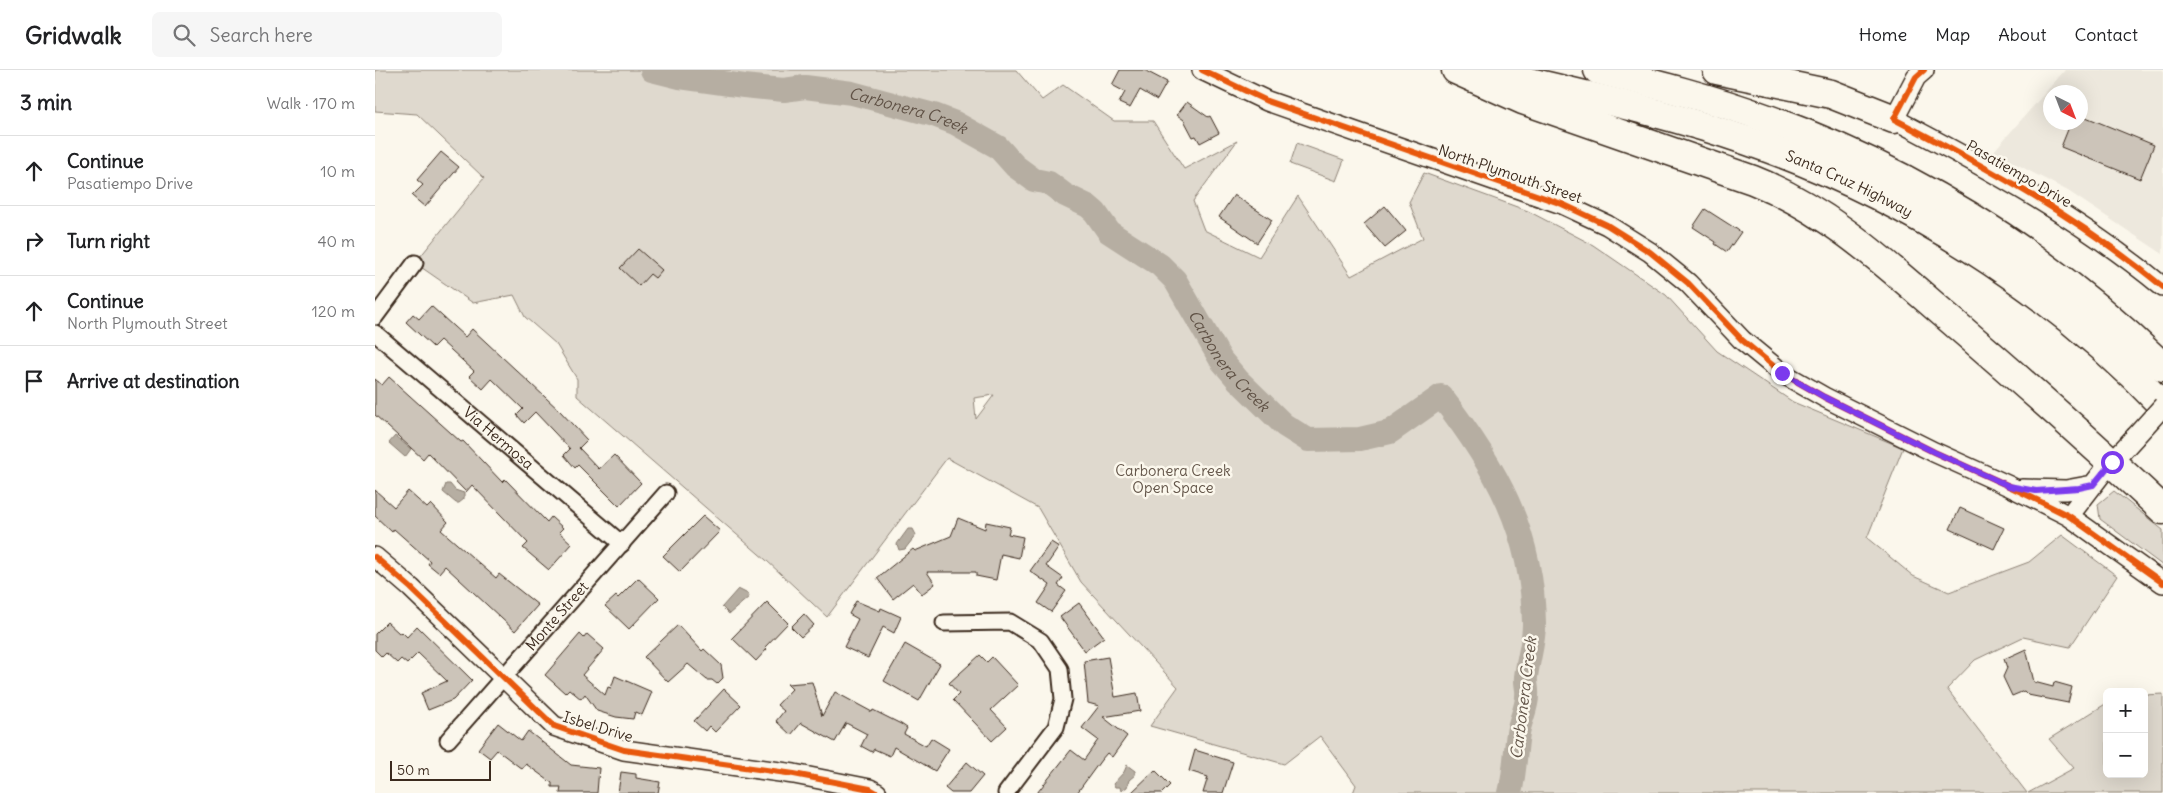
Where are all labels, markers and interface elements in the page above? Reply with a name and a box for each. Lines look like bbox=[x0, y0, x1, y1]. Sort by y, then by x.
search box bbox=[152, 12, 502, 57]
text: Gridwalk bbox=[25, 20, 122, 50]
icon: search bbox=[170, 21, 198, 49]
text: Search here bbox=[210, 23, 313, 47]
text: Home bbox=[1859, 23, 1907, 46]
text: Map bbox=[1935, 23, 1970, 46]
text: About bbox=[1998, 23, 2046, 46]
text: Contact bbox=[2074, 23, 2138, 46]
water label: Carbonera Creek bbox=[847, 83, 973, 139]
north arrow bbox=[2043, 85, 2088, 130]
text: 3 min bbox=[20, 89, 72, 116]
text: Walk · 170 m bbox=[266, 93, 355, 113]
street label: Pasatiempo Drive bbox=[1963, 136, 2075, 211]
street label: North Plymouth Street bbox=[1436, 140, 1584, 207]
street label: Santa Cruz Highway bbox=[1783, 146, 1916, 221]
text: Continue bbox=[67, 149, 144, 173]
icon: ahead bbox=[20, 157, 48, 185]
text: 10 m bbox=[320, 161, 355, 181]
text: Pasatiempo Drive bbox=[67, 173, 193, 193]
icon: right bbox=[20, 227, 48, 255]
text: Turn right bbox=[67, 229, 150, 253]
text: 40 m bbox=[317, 231, 355, 251]
text: Continue bbox=[67, 289, 144, 313]
icon: ahead bbox=[20, 297, 48, 325]
text: 120 m bbox=[312, 301, 355, 321]
water label: Carbonera Creek bbox=[1184, 306, 1275, 417]
text: North Plymouth Street bbox=[67, 313, 228, 333]
route end bbox=[1771, 362, 1794, 385]
icon: arrive bbox=[20, 367, 48, 395]
text: Arrive at destination bbox=[67, 369, 240, 393]
street label: Via Hermosa bbox=[459, 402, 538, 474]
route start bbox=[2101, 451, 2124, 474]
park label: Carbonera Creek Open Space bbox=[1115, 461, 1231, 497]
street label: Monte Street bbox=[521, 578, 592, 654]
water label: Carbonera Creek bbox=[1506, 634, 1541, 760]
map controls bbox=[2103, 688, 2148, 778]
button: + bbox=[2103, 688, 2148, 733]
street label: Isbel Drive bbox=[561, 707, 635, 746]
button: − bbox=[2103, 733, 2148, 778]
scale bar bbox=[390, 758, 491, 781]
text: 50 m bbox=[397, 761, 430, 779]

